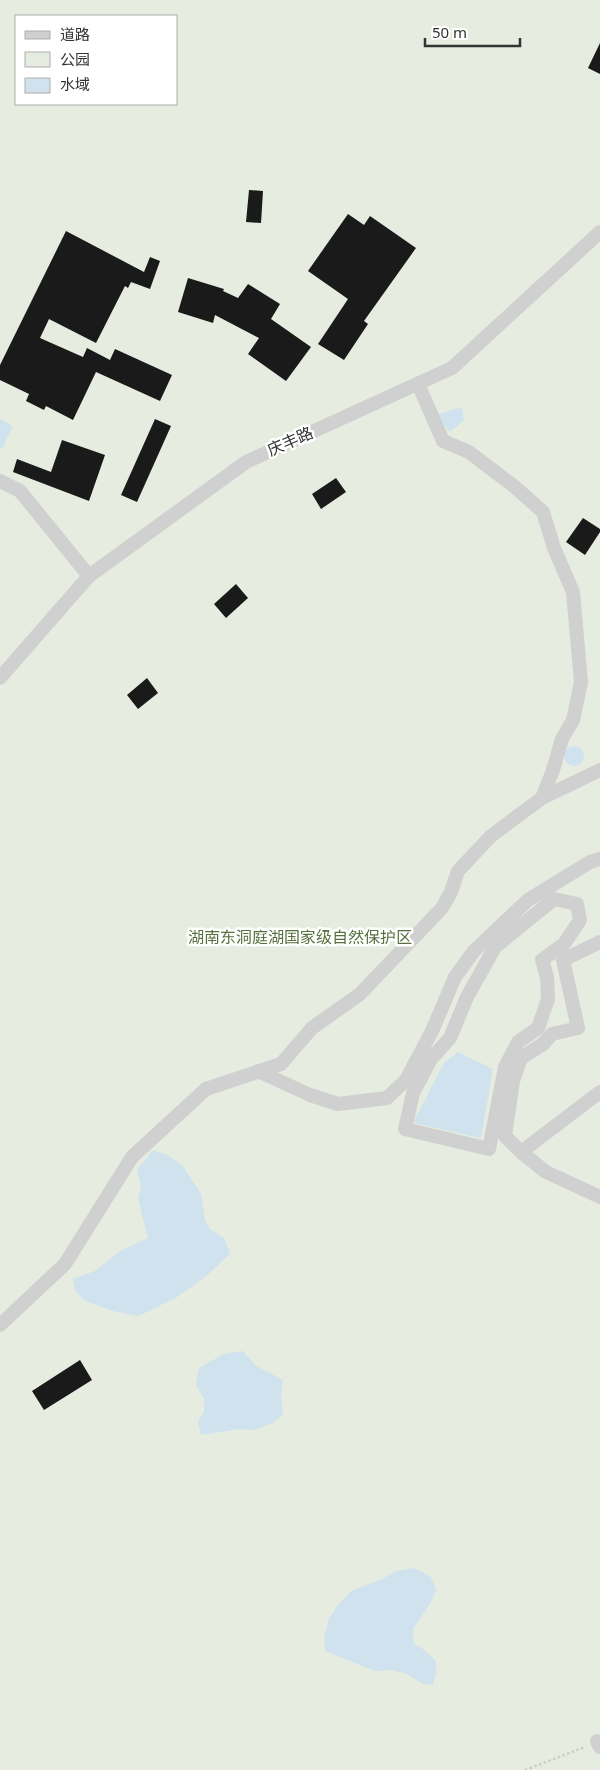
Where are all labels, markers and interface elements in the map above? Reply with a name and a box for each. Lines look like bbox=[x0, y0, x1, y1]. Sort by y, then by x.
legend bbox=[15, 15, 178, 105]
scale bar bbox=[425, 15, 520, 47]
text: 50 m bbox=[432, 22, 467, 42]
text: 道路 bbox=[60, 24, 90, 44]
text: 公园 bbox=[60, 49, 90, 69]
text: 水域 bbox=[60, 74, 90, 94]
street label: 庆丰路 bbox=[264, 421, 316, 461]
park label: 湖南东洞庭湖国家级自然保护区 bbox=[188, 926, 412, 948]

